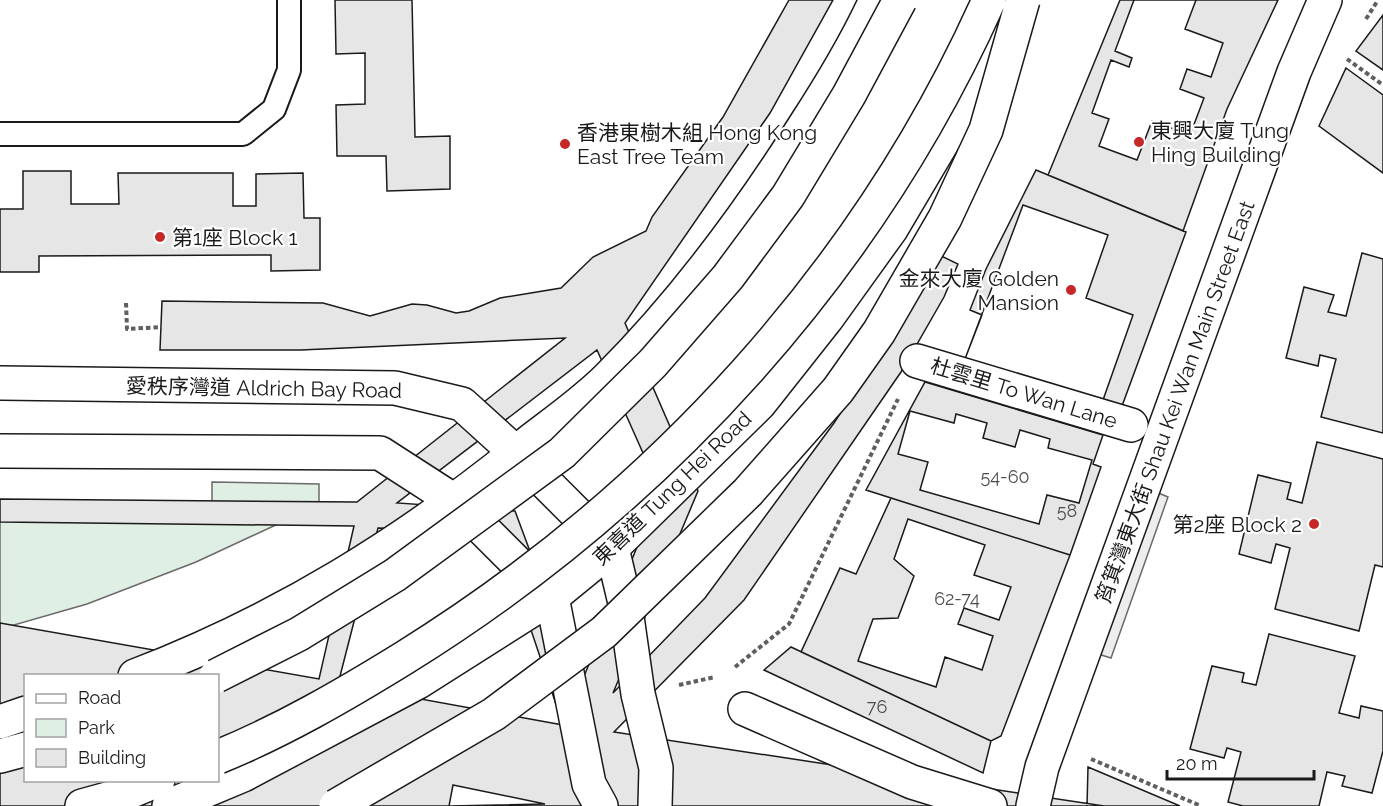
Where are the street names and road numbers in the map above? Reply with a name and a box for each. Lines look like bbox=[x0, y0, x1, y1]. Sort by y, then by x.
street label: 筲箕灣東大街 Shau Kei Wan Main Street East bbox=[1090, 197, 1260, 607]
street label: 杜雲里 To Wan Lane bbox=[928, 353, 1120, 433]
street label: 愛秩序灣道 Aldrich Bay Road bbox=[126, 373, 402, 403]
street label: 東喜道 Tung Hei Road bbox=[588, 406, 756, 570]

